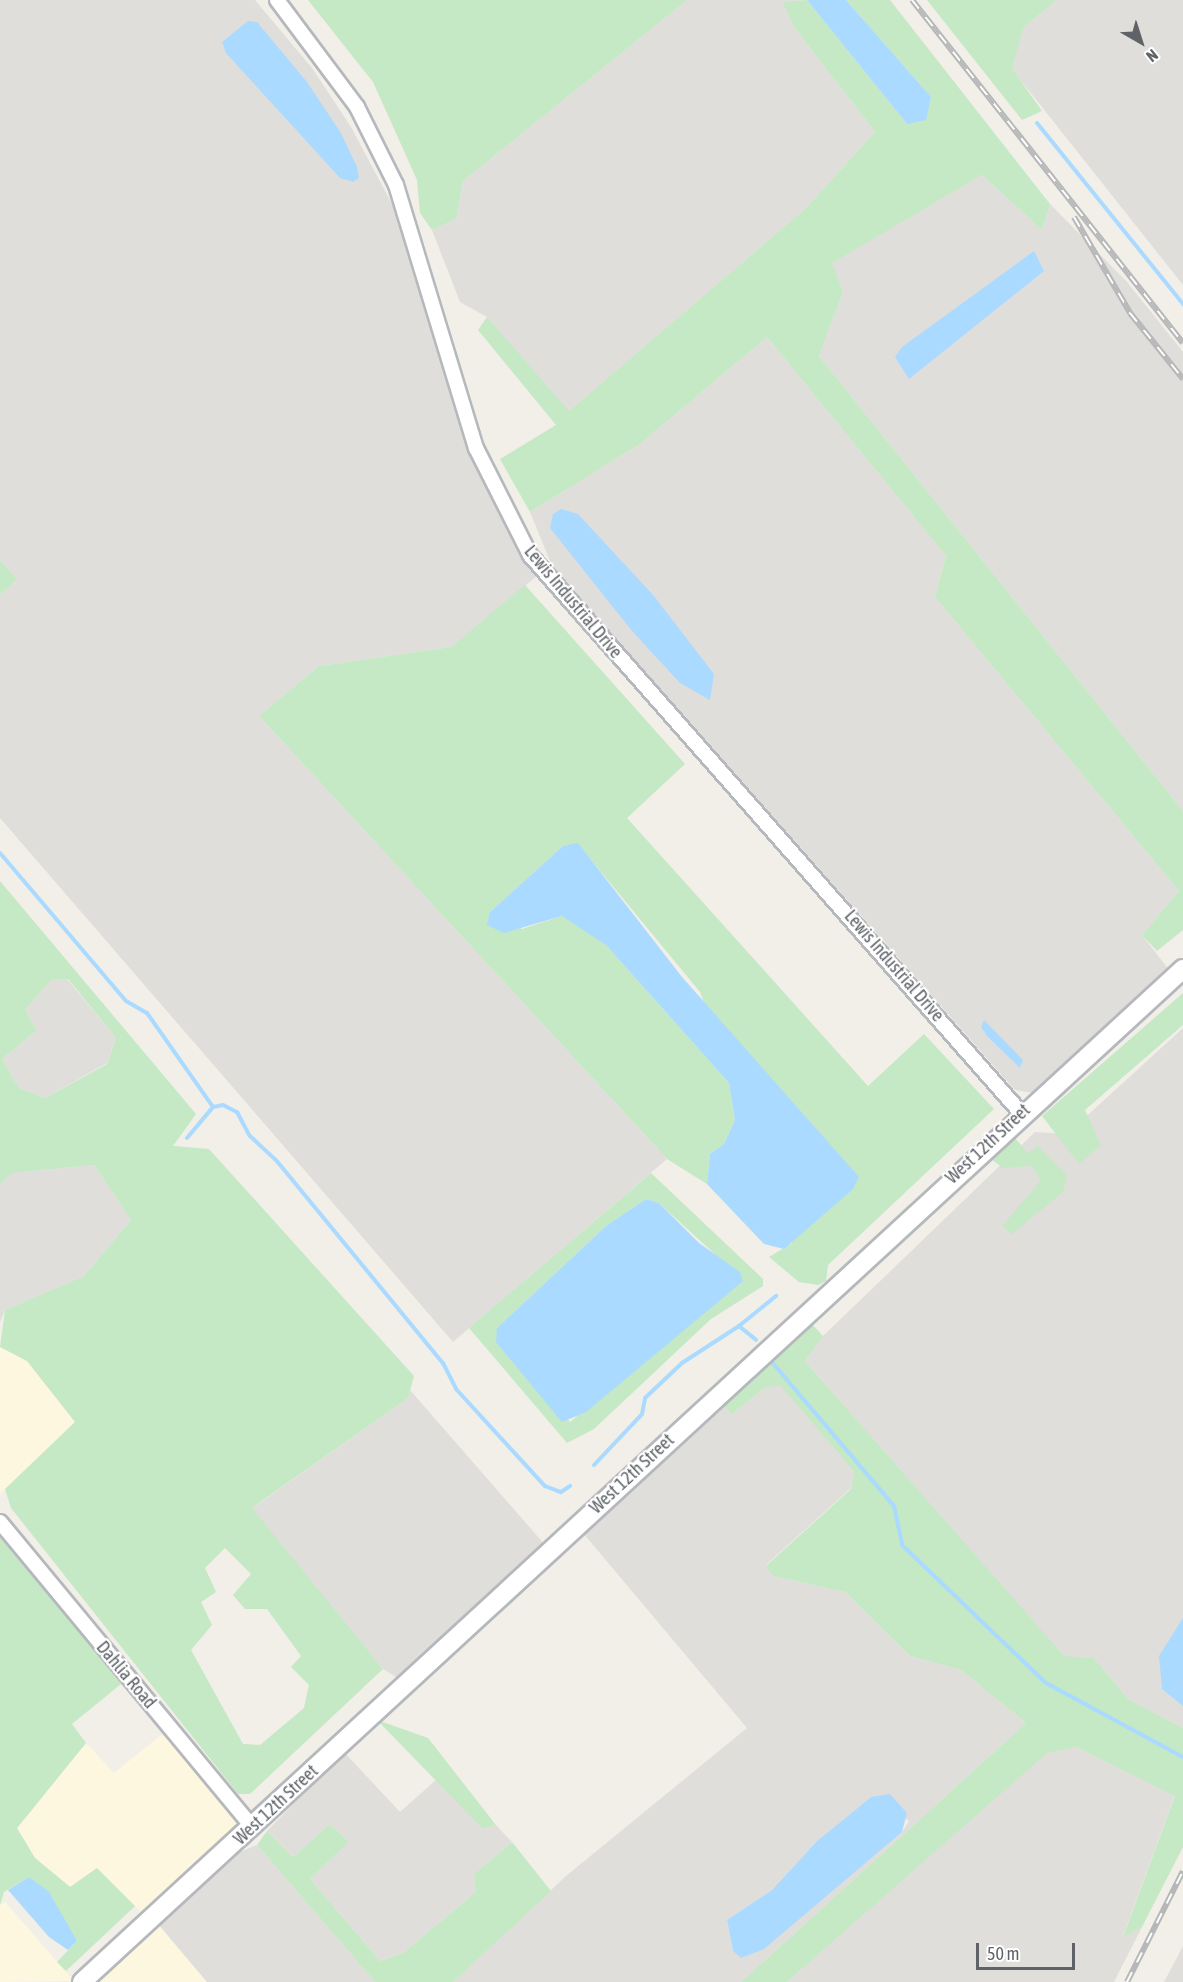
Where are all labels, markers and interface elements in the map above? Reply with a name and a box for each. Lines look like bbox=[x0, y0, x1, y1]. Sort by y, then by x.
north arrow bbox=[1111, 12, 1171, 72]
text: N bbox=[1143, 46, 1162, 66]
street label: Lewis Industrial Drive bbox=[519, 541, 627, 663]
street label: Lewis Industrial Drive bbox=[840, 906, 948, 1026]
street label: West 12th Street bbox=[941, 1099, 1035, 1189]
street label: West 12th Street bbox=[585, 1429, 679, 1519]
street label: Dahlia Road bbox=[92, 1637, 160, 1713]
street label: West 12th Street bbox=[229, 1760, 323, 1850]
scale bar bbox=[979, 1931, 1078, 1969]
text: 50 m bbox=[987, 1943, 1019, 1964]

